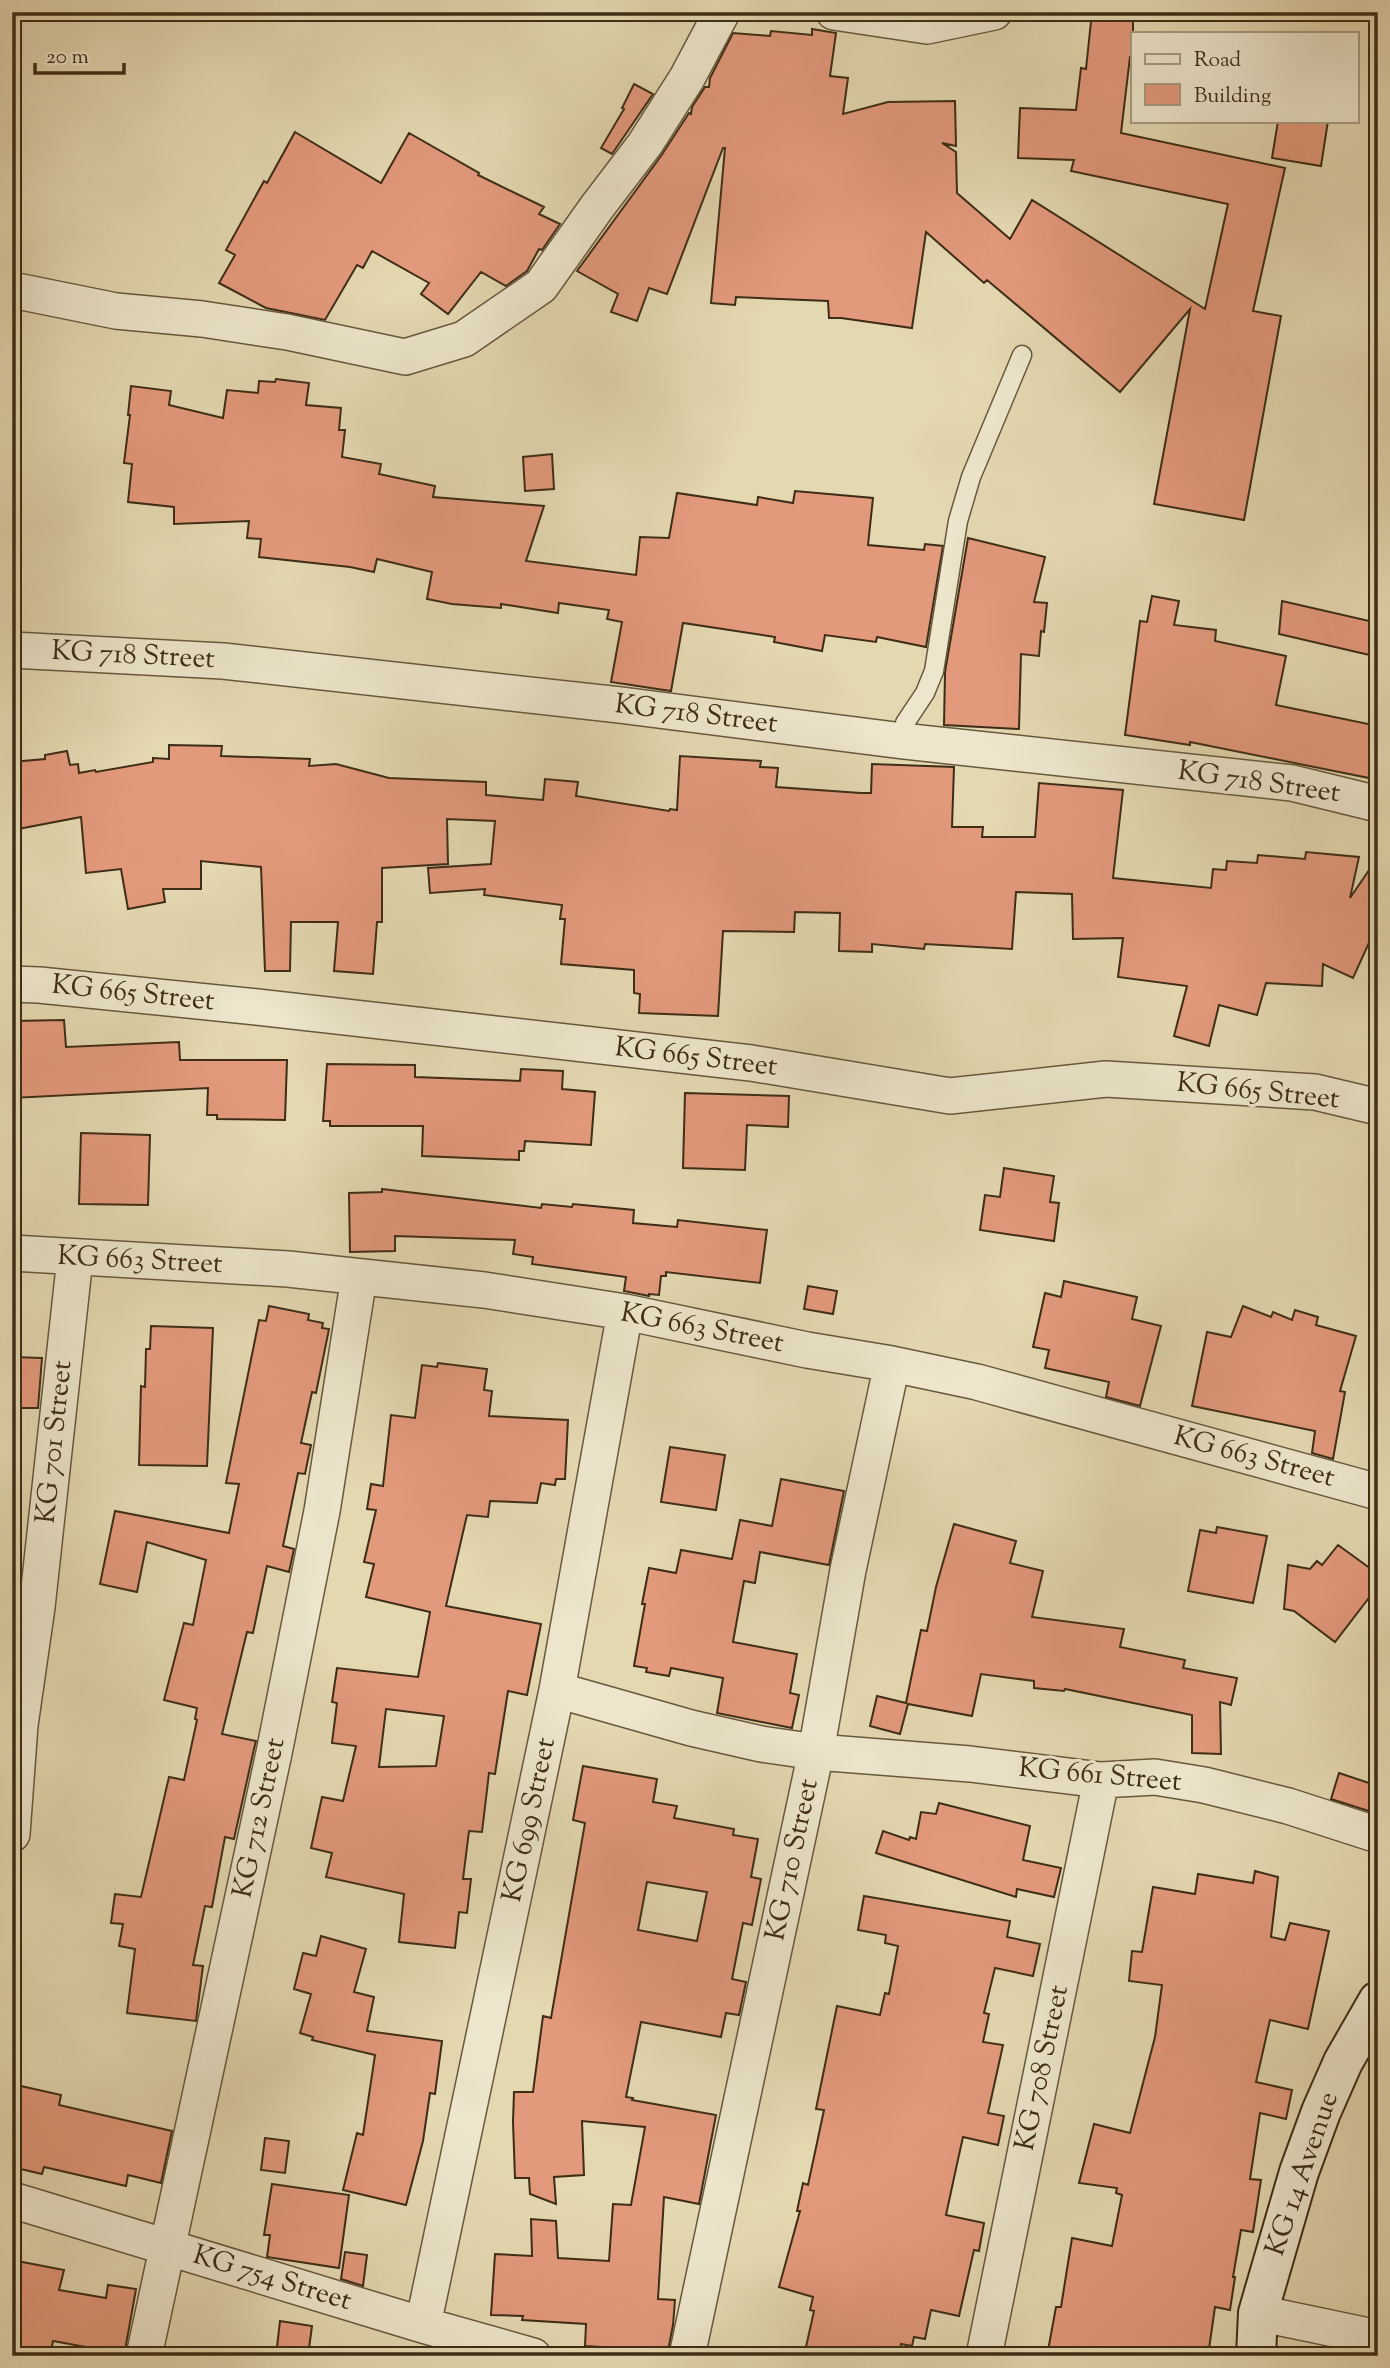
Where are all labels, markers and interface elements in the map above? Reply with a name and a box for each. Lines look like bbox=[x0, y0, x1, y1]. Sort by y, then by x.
scale bar bbox=[35, 32, 124, 76]
legend bbox=[1131, 32, 1358, 122]
text: 20 m bbox=[46, 43, 89, 73]
text: Road bbox=[1194, 46, 1241, 76]
text: Building bbox=[1194, 82, 1271, 112]
street label: KG 718 Street bbox=[50, 632, 216, 680]
street label: KG 718 Street bbox=[612, 685, 780, 745]
street label: KG 718 Street bbox=[1175, 752, 1343, 814]
street label: KG 665 Street bbox=[50, 966, 217, 1022]
street label: KG 665 Street bbox=[612, 1028, 780, 1088]
street label: KG 665 Street bbox=[1175, 1064, 1342, 1120]
street label: KG 663 Street bbox=[56, 1237, 224, 1285]
street label: KG 663 Street bbox=[617, 1294, 787, 1364]
street label: KG 701 Street bbox=[27, 1358, 83, 1526]
street label: KG 663 Street bbox=[1169, 1417, 1339, 1499]
street label: KG 712 Street bbox=[224, 1734, 297, 1902]
street label: KG 699 Street bbox=[493, 1734, 567, 1906]
street label: KG 661 Street bbox=[1017, 1749, 1183, 1803]
street label: KG 710 Street bbox=[756, 1775, 830, 1944]
street label: KG 708 Street bbox=[1006, 1981, 1080, 2155]
street label: KG 14 Avenue bbox=[1256, 2087, 1350, 2261]
street label: KG 754 Street bbox=[188, 2236, 357, 2322]

